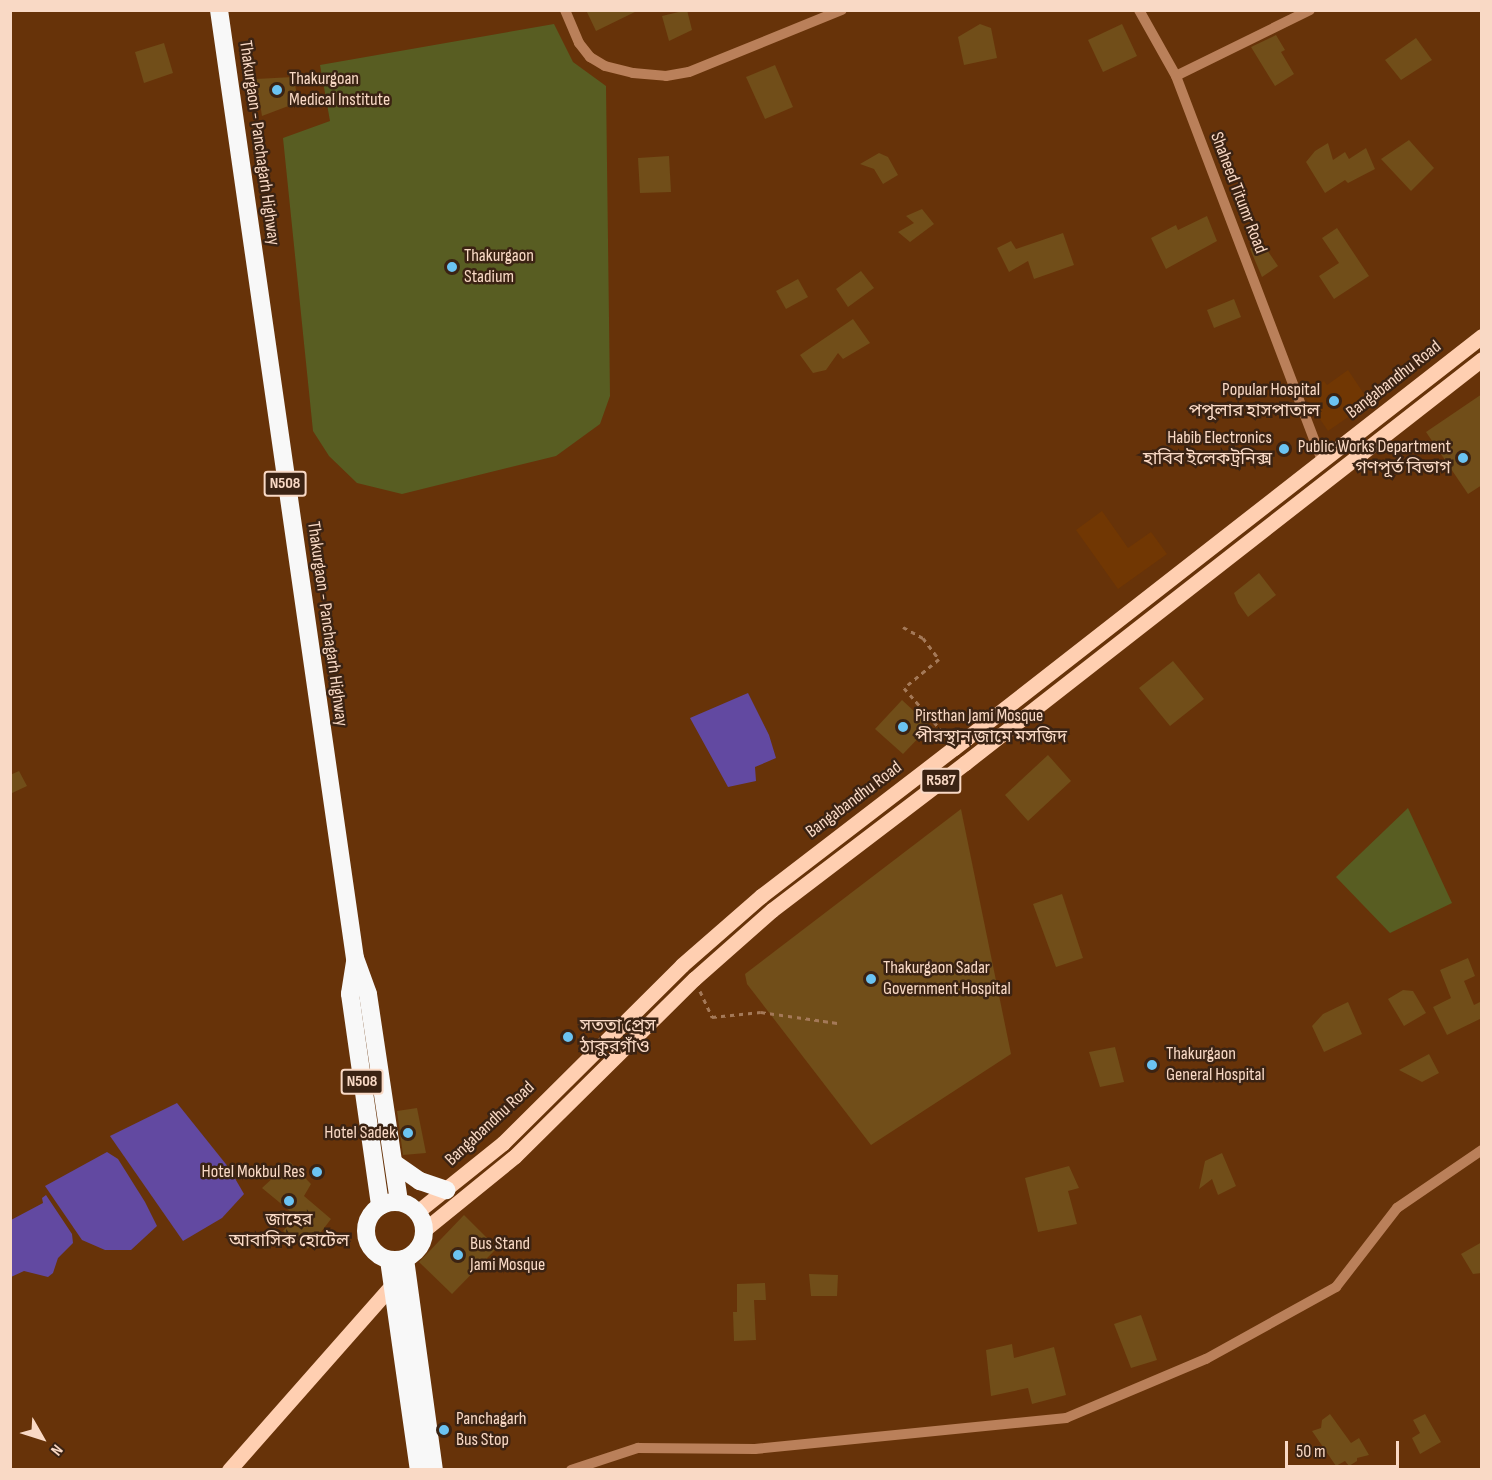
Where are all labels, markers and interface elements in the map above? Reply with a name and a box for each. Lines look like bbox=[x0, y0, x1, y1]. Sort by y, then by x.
street label: Thakurgaon - Panchagarh Highway bbox=[234, 39, 284, 247]
place label: Thakurgoan Medical Institute bbox=[289, 69, 390, 112]
marker: Thakurgoan Medical Institute bbox=[270, 83, 284, 97]
street label: Shaheed Titumr Road bbox=[1205, 129, 1271, 257]
place label: Thakurgaon Stadium bbox=[464, 246, 534, 288]
marker: Thakurgaon Stadium bbox=[445, 260, 459, 274]
street label: Bangabandhu Road bbox=[1342, 336, 1446, 424]
place label: Popular Hospital পপুলার হাসপাতাল bbox=[1189, 380, 1320, 422]
marker: Popular Hospital পপুলার হাসপাতাল bbox=[1325, 392, 1343, 410]
place label: Habib Electronics হাবিব ইলেকট্রনিক্স bbox=[1143, 428, 1272, 470]
place label: Public Works Department গণপূর্ত বিভাগ bbox=[1298, 437, 1451, 480]
marker: Habib Electronics হাবিব ইলেকট্রনিক্স bbox=[1277, 442, 1291, 456]
marker: Public Works Department গণপূর্ত বিভাগ bbox=[1456, 451, 1470, 465]
road number: N508 bbox=[262, 471, 308, 497]
street label: Thakurgaon - Panchagarh Highway bbox=[302, 520, 352, 728]
place label: Pirsthan Jami Mosque পীরস্থান জামে মসজিদ bbox=[915, 706, 1067, 748]
marker: Pirsthan Jami Mosque পীরস্থান জামে মসজিদ bbox=[896, 720, 910, 734]
street label: Bangabandhu Road bbox=[802, 757, 906, 843]
road number: R587 bbox=[920, 768, 962, 794]
place label: Thakurgaon Sadar Government Hospital bbox=[883, 958, 1011, 1000]
marker: Thakurgaon Sadar Government Hospital bbox=[864, 972, 878, 986]
place label: সততা প্রেস ঠাকুরগাঁও bbox=[580, 1016, 656, 1058]
marker: সততা প্রেস ঠাকুরগাঁও bbox=[561, 1030, 575, 1044]
place label: Thakurgaon General Hospital bbox=[1166, 1044, 1265, 1086]
marker: Thakurgaon General Hospital bbox=[1143, 1056, 1161, 1074]
road number: N508 bbox=[340, 1069, 385, 1095]
street label: Bangabandhu Road bbox=[441, 1077, 539, 1171]
place label: Hotel Sadek bbox=[324, 1122, 396, 1144]
marker: Hotel Sadek bbox=[401, 1126, 415, 1140]
place label: Hotel Mokbul Res bbox=[202, 1161, 305, 1183]
marker: Hotel Mokbul Res bbox=[310, 1165, 324, 1179]
marker: জাহের আবাসিক হোটেল bbox=[282, 1194, 296, 1208]
place label: জাহের আবাসিক হোটেল bbox=[229, 1210, 349, 1252]
place label: Bus Stand Jami Mosque bbox=[470, 1234, 545, 1276]
marker: Bus Stand Jami Mosque bbox=[451, 1248, 465, 1262]
north arrow bbox=[12, 1408, 72, 1468]
place label: Panchagarh Bus Stop bbox=[456, 1409, 527, 1452]
marker: Panchagarh Bus Stop bbox=[437, 1423, 451, 1437]
scale bar bbox=[1288, 1429, 1402, 1467]
text: N bbox=[46, 1440, 66, 1459]
text: 50 m bbox=[1296, 1441, 1326, 1462]

